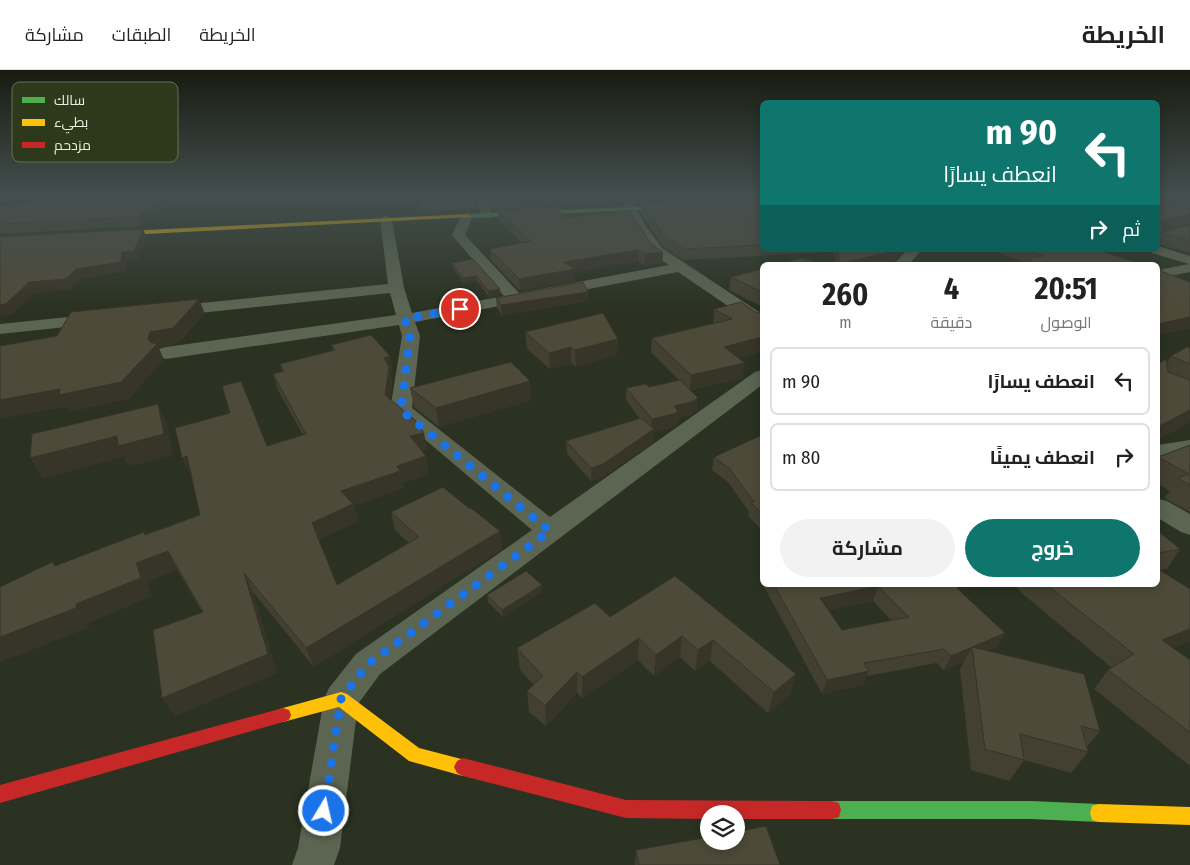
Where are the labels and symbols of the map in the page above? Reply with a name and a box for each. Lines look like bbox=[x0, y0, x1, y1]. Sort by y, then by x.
legend bbox=[12, 82, 178, 162]
text: سالك bbox=[54, 92, 85, 109]
text: بطيء bbox=[54, 114, 88, 134]
text: مزدحم bbox=[54, 137, 91, 155]
pin bbox=[439, 288, 481, 330]
position arrow bbox=[297, 784, 349, 836]

